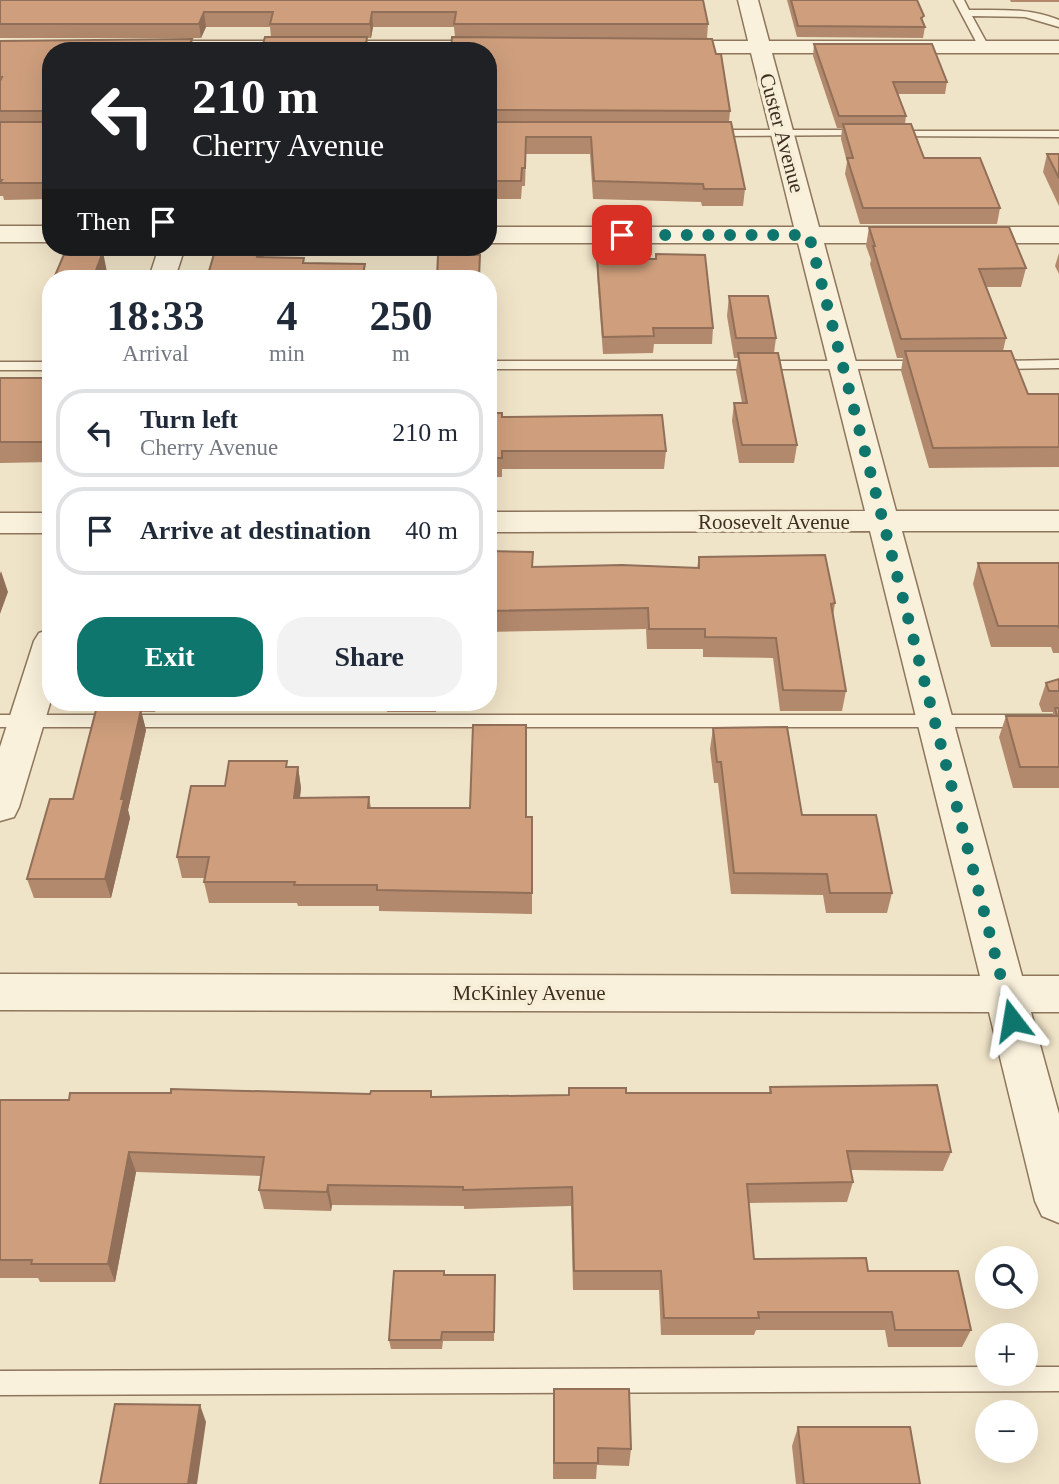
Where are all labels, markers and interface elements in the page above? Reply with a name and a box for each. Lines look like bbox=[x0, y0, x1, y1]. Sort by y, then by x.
text: 210 m bbox=[192, 69, 319, 124]
icon: left bbox=[77, 70, 168, 161]
street label: Custer Avenue bbox=[755, 71, 809, 195]
text: Cherry Avenue bbox=[192, 127, 384, 163]
icon: arrive bbox=[144, 203, 182, 241]
pin bbox=[592, 205, 652, 265]
text: Then bbox=[77, 207, 130, 236]
icon: arrive bbox=[603, 216, 641, 254]
text: 18:33 bbox=[107, 293, 205, 339]
text: 4 bbox=[276, 293, 297, 339]
text: 250 bbox=[369, 293, 432, 339]
text: Arrival bbox=[122, 341, 189, 366]
text: min bbox=[269, 341, 305, 366]
text: m bbox=[392, 341, 410, 366]
text: Turn left bbox=[140, 405, 238, 434]
icon: left bbox=[81, 414, 119, 452]
text: 210 m bbox=[392, 418, 458, 447]
text: Cherry Avenue bbox=[140, 435, 278, 460]
street label: Roosevelt Avenue bbox=[698, 510, 850, 534]
icon: arrive bbox=[81, 512, 119, 550]
text: Arrive at destination bbox=[140, 516, 371, 545]
text: 40 m bbox=[405, 516, 458, 545]
button: Exit bbox=[77, 617, 263, 697]
button: Share bbox=[277, 617, 462, 697]
street label: McKinley Avenue bbox=[453, 981, 606, 1005]
position arrow bbox=[975, 983, 1049, 1057]
map controls bbox=[975, 1246, 1038, 1463]
button: search bbox=[975, 1246, 1038, 1309]
button: + bbox=[975, 1323, 1038, 1386]
button: − bbox=[975, 1400, 1038, 1463]

